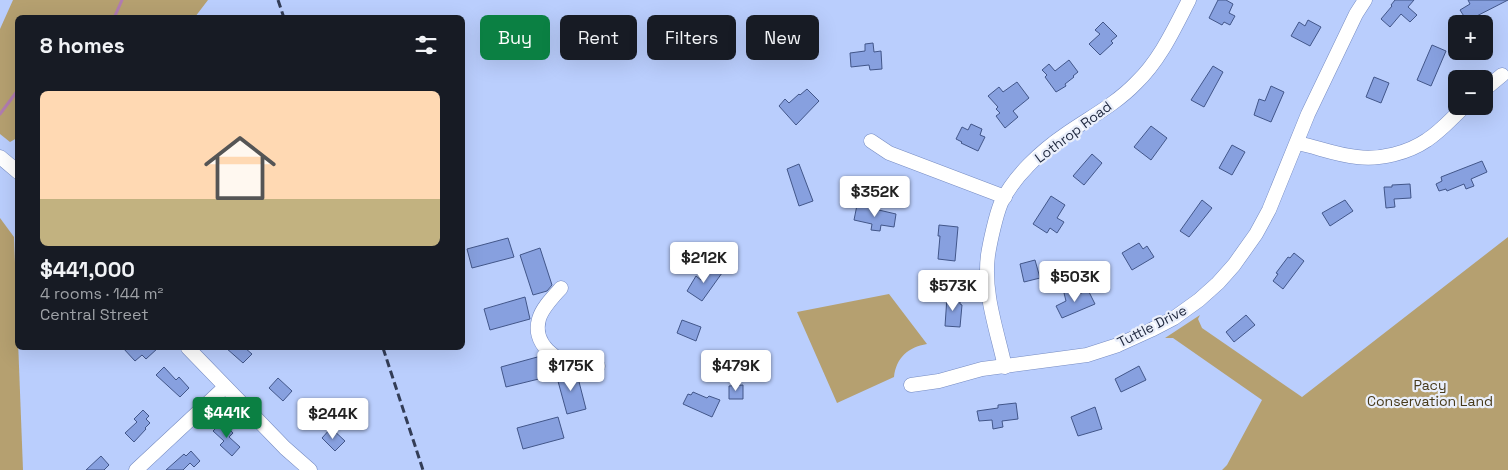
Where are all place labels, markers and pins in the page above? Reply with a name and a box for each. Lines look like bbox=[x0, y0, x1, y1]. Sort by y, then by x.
pin: $352K bbox=[840, 176, 910, 218]
pin: $212K bbox=[669, 242, 739, 284]
pin: $503K bbox=[1040, 260, 1110, 303]
pin: $573K bbox=[918, 270, 988, 312]
pin: $175K bbox=[536, 350, 606, 392]
pin: $479K bbox=[701, 350, 771, 392]
pin: $441K bbox=[192, 396, 262, 439]
pin: $244K bbox=[298, 398, 368, 440]

